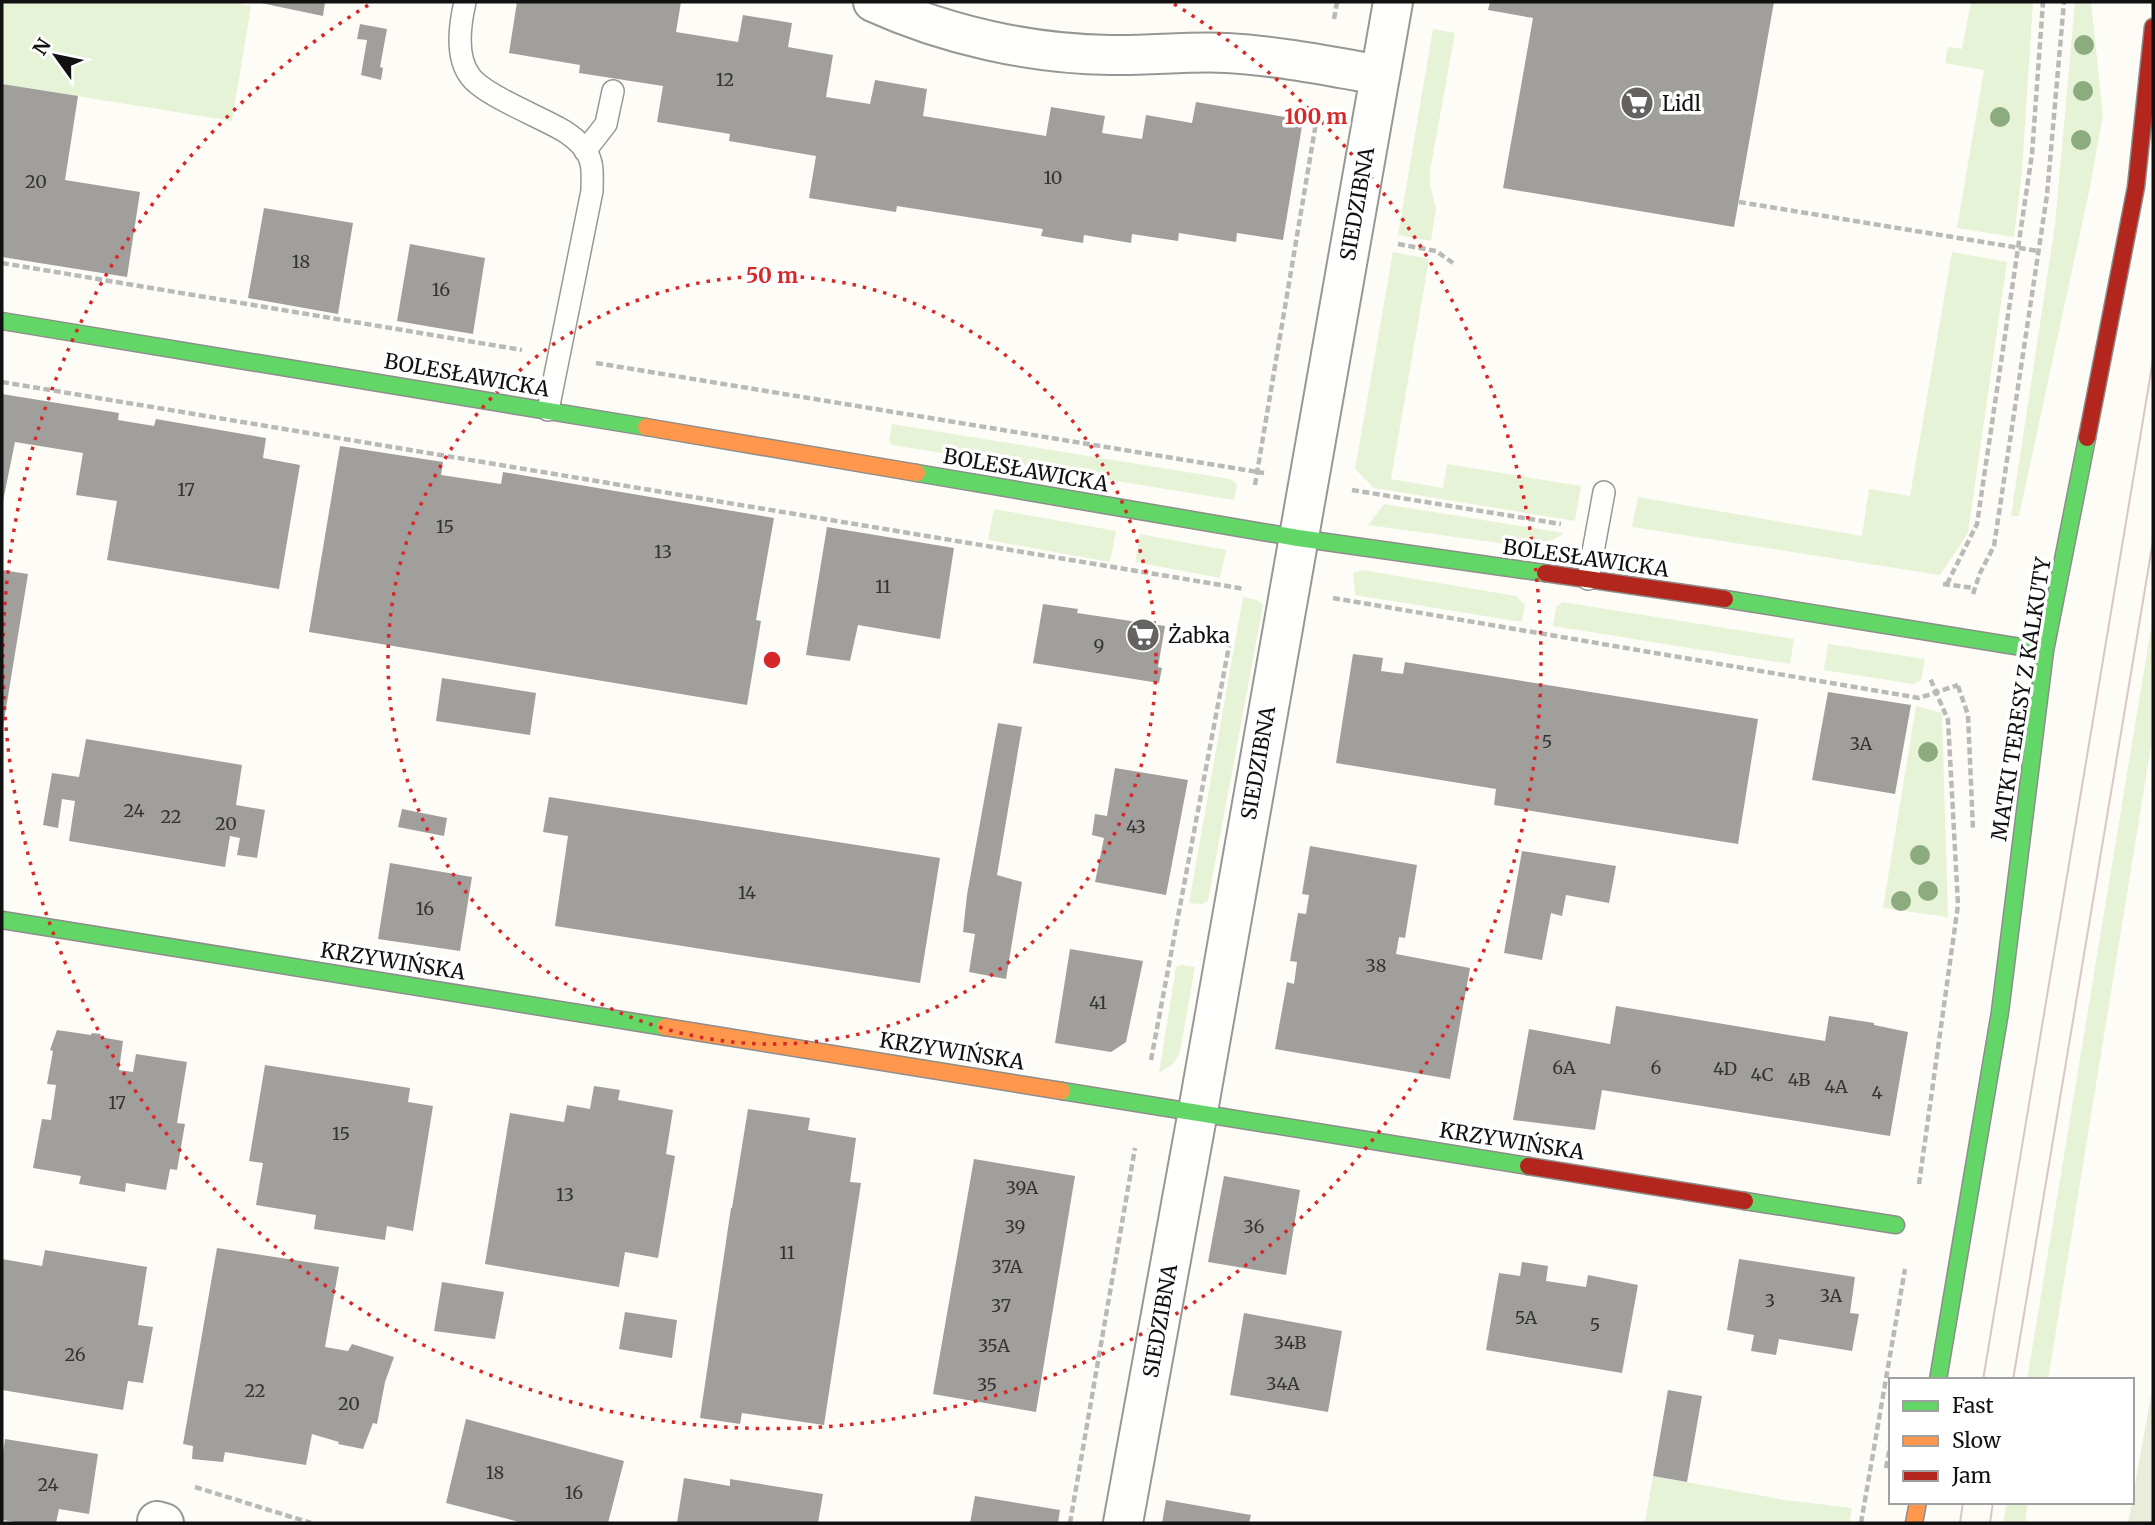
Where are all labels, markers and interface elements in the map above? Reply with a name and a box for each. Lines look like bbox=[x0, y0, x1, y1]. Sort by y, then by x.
north arrow bbox=[21, 21, 91, 91]
text: N bbox=[28, 34, 56, 60]
house number: 12 bbox=[716, 68, 734, 91]
supermarket icon: Lidl bbox=[1618, 84, 1656, 122]
place label: Lidl bbox=[1662, 90, 1701, 117]
text: 100 m bbox=[1285, 103, 1347, 130]
street label: SIEDZIBNA bbox=[1334, 145, 1380, 263]
house number: 10 bbox=[1044, 166, 1062, 189]
house number: 20 bbox=[25, 170, 47, 193]
house number: 18 bbox=[292, 250, 310, 273]
text: 50 m bbox=[746, 262, 798, 289]
house number: 16 bbox=[432, 278, 450, 301]
street label: BOLESŁAWICKA bbox=[382, 347, 552, 403]
street label: BOLESŁAWICKA bbox=[941, 442, 1111, 498]
house number: 17 bbox=[177, 478, 195, 501]
house number: 15 bbox=[436, 515, 454, 538]
street label: BOLESŁAWICKA bbox=[1501, 533, 1671, 583]
house number: 13 bbox=[654, 540, 672, 563]
street label: MATKI TERESY Z KALKUTY bbox=[1985, 555, 2057, 843]
house number: 11 bbox=[875, 575, 891, 598]
supermarket icon: Żabka bbox=[1124, 616, 1162, 654]
place label: Żabka bbox=[1168, 622, 1230, 649]
house number: 9 bbox=[1094, 634, 1104, 657]
centre of rings bbox=[760, 648, 784, 672]
street label: SIEDZIBNA bbox=[1235, 704, 1281, 822]
house number: 5 bbox=[1542, 730, 1552, 753]
house number: 3A bbox=[1850, 732, 1873, 755]
house number: 24 bbox=[123, 799, 145, 822]
house number: 22 bbox=[160, 805, 182, 828]
house number: 20 bbox=[215, 812, 237, 835]
house number: 43 bbox=[1126, 815, 1146, 838]
house number: 14 bbox=[738, 881, 756, 904]
house number: 16 bbox=[416, 897, 434, 920]
street label: KRZYWIŃSKA bbox=[319, 935, 468, 986]
house number: 38 bbox=[1366, 954, 1386, 977]
house number: 41 bbox=[1089, 991, 1107, 1014]
street label: KRZYWIŃSKA bbox=[878, 1025, 1027, 1076]
house number: 6A bbox=[1552, 1056, 1576, 1079]
house number: 6 bbox=[1651, 1056, 1662, 1079]
house number: 4D bbox=[1713, 1057, 1737, 1080]
house number: 4C bbox=[1751, 1063, 1774, 1086]
house number: 4B bbox=[1788, 1068, 1810, 1091]
house number: 4A bbox=[1824, 1075, 1848, 1098]
house number: 4 bbox=[1871, 1081, 1883, 1104]
house number: 17 bbox=[108, 1091, 126, 1114]
street label: KRZYWIŃSKA bbox=[1438, 1115, 1587, 1166]
house number: 15 bbox=[332, 1122, 350, 1145]
house number: 39A bbox=[1006, 1176, 1038, 1199]
house number: 13 bbox=[556, 1183, 574, 1206]
house number: 39 bbox=[1005, 1215, 1025, 1238]
house number: 36 bbox=[1244, 1215, 1265, 1238]
house number: 11 bbox=[779, 1241, 795, 1264]
house number: 37A bbox=[992, 1255, 1023, 1278]
street label: SIEDZIBNA bbox=[1137, 1262, 1183, 1380]
house number: 3A bbox=[1820, 1284, 1843, 1307]
house number: 3 bbox=[1765, 1289, 1775, 1312]
house number: 37 bbox=[991, 1294, 1011, 1317]
house number: 5A bbox=[1515, 1306, 1538, 1329]
house number: 5 bbox=[1590, 1313, 1600, 1336]
house number: 34B bbox=[1274, 1331, 1306, 1354]
house number: 35A bbox=[978, 1334, 1010, 1357]
house number: 26 bbox=[64, 1343, 86, 1366]
house number: 34A bbox=[1266, 1372, 1300, 1395]
house number: 35 bbox=[977, 1373, 997, 1396]
legend bbox=[1889, 1378, 2134, 1504]
house number: 22 bbox=[244, 1379, 266, 1402]
house number: 20 bbox=[338, 1392, 360, 1415]
text: Fast bbox=[1952, 1392, 1994, 1419]
text: Slow bbox=[1952, 1427, 2001, 1454]
house number: 18 bbox=[486, 1461, 504, 1484]
text: Jam bbox=[1951, 1462, 1991, 1489]
house number: 24 bbox=[37, 1473, 59, 1496]
house number: 16 bbox=[565, 1481, 583, 1504]

